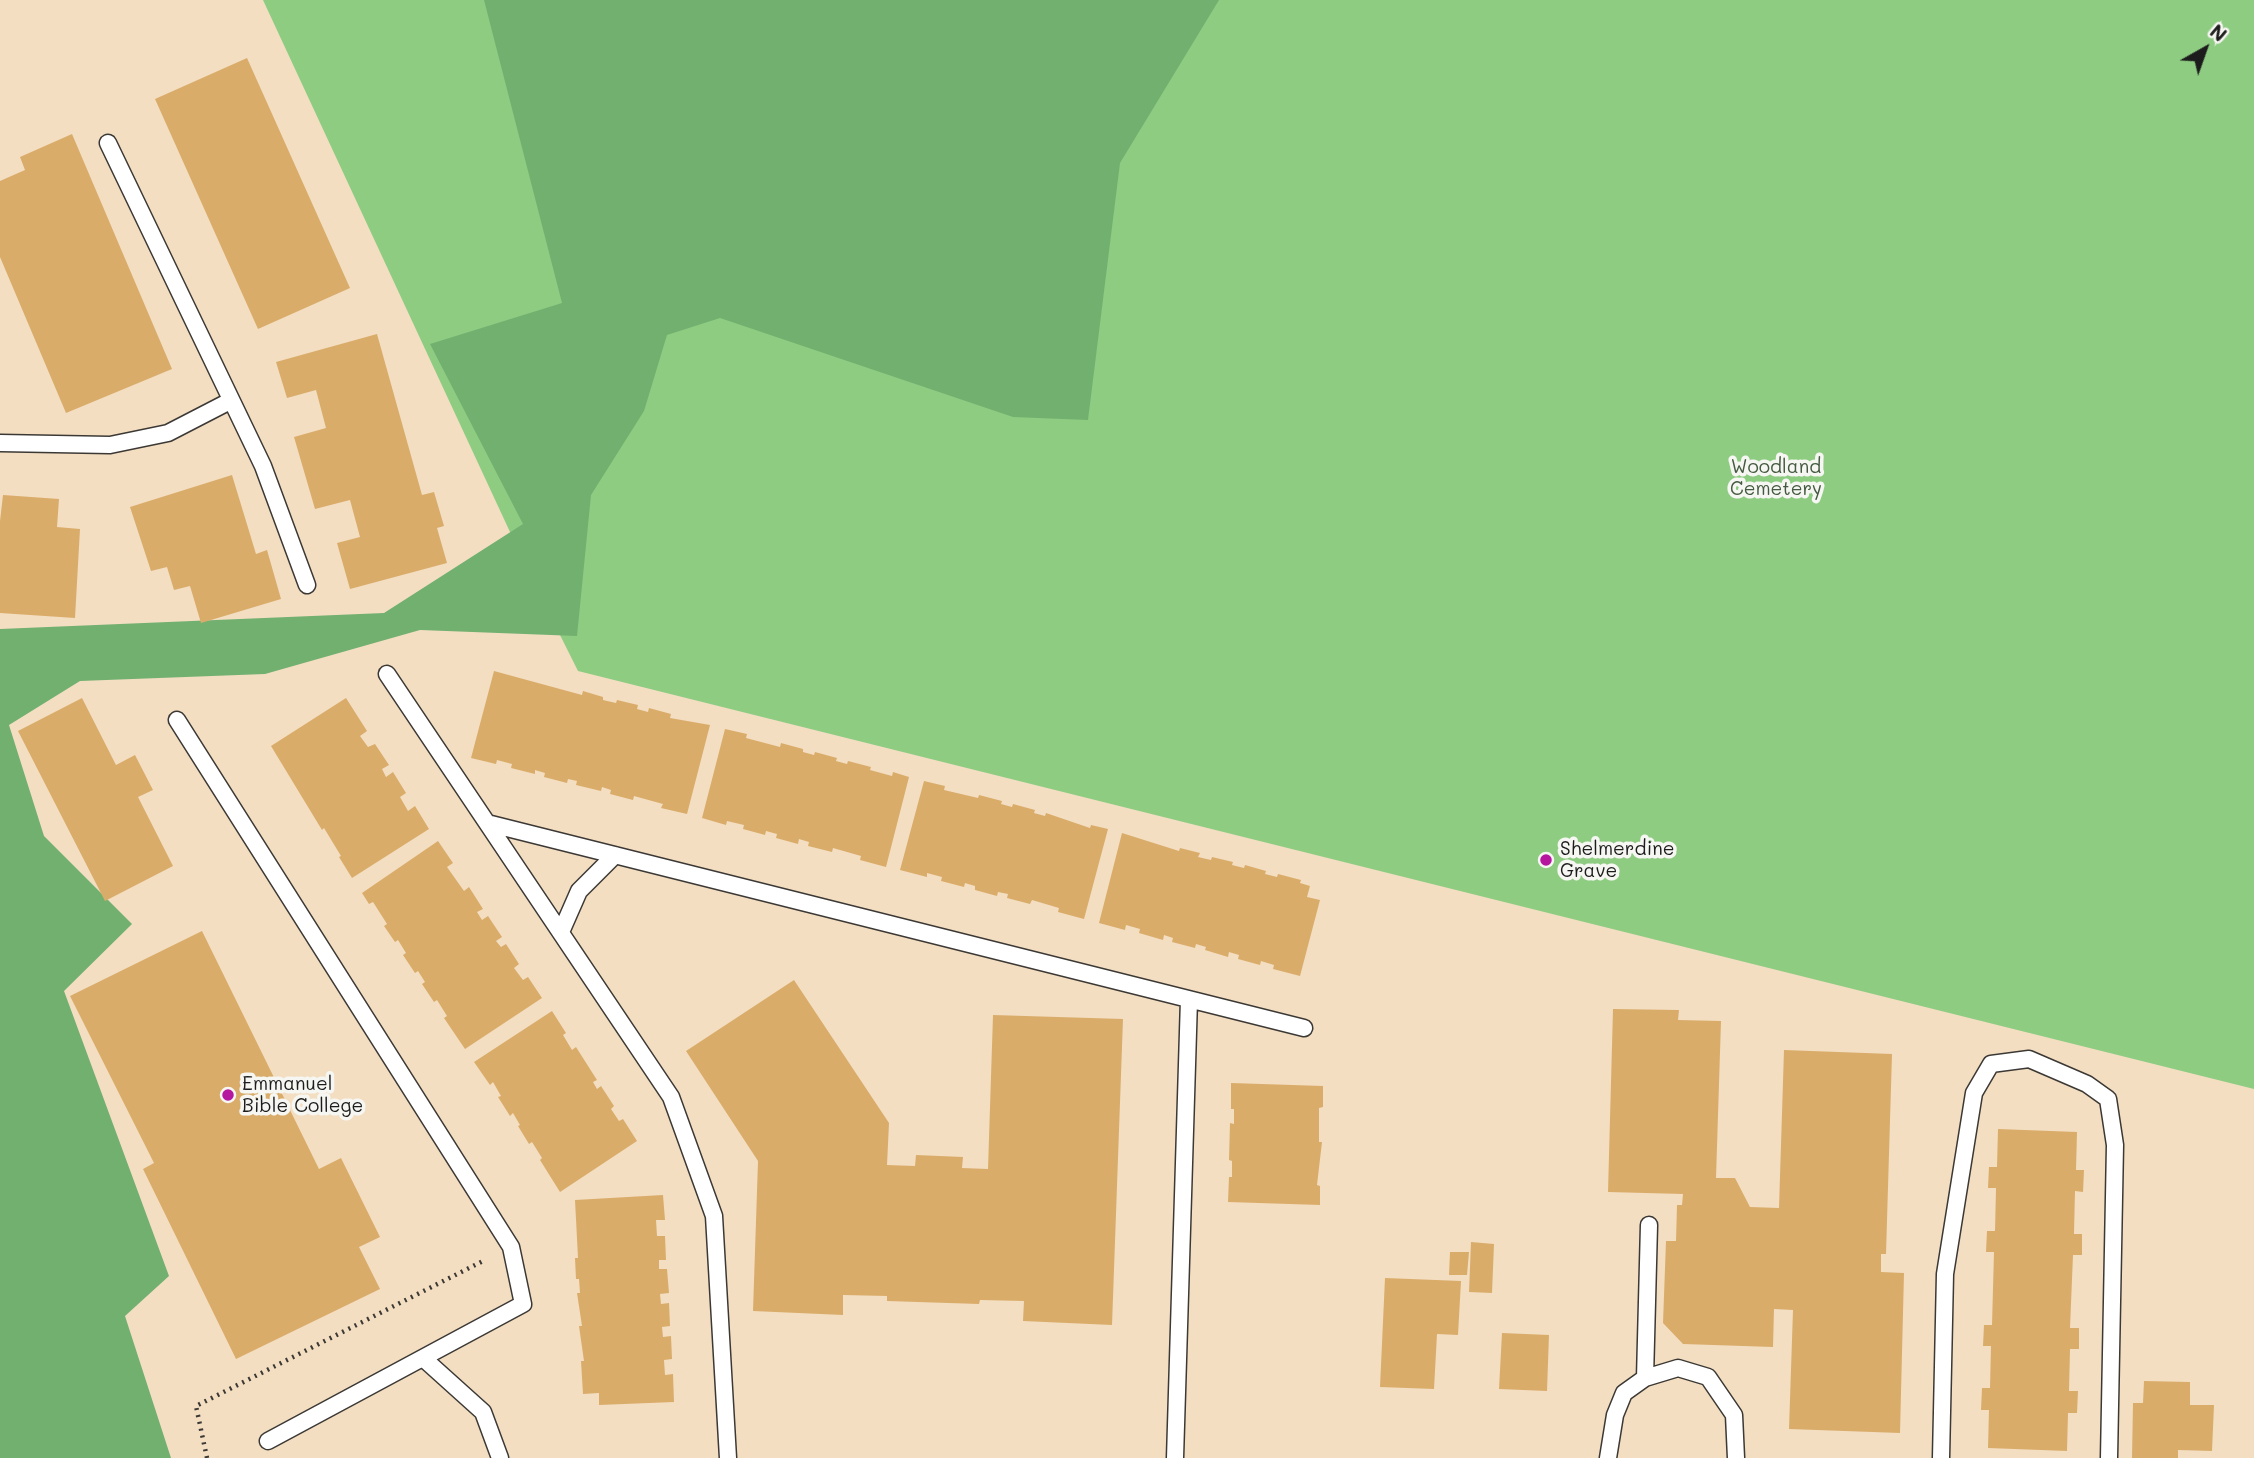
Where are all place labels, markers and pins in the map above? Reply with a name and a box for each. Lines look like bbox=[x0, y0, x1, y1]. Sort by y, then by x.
place label: Shelmerdine Grave bbox=[1560, 838, 1675, 882]
marker: Shelmerdine Grave bbox=[1538, 852, 1554, 868]
place label: Emmanuel Bible College bbox=[242, 1073, 363, 1117]
marker: Emmanuel Bible College bbox=[220, 1087, 236, 1103]

